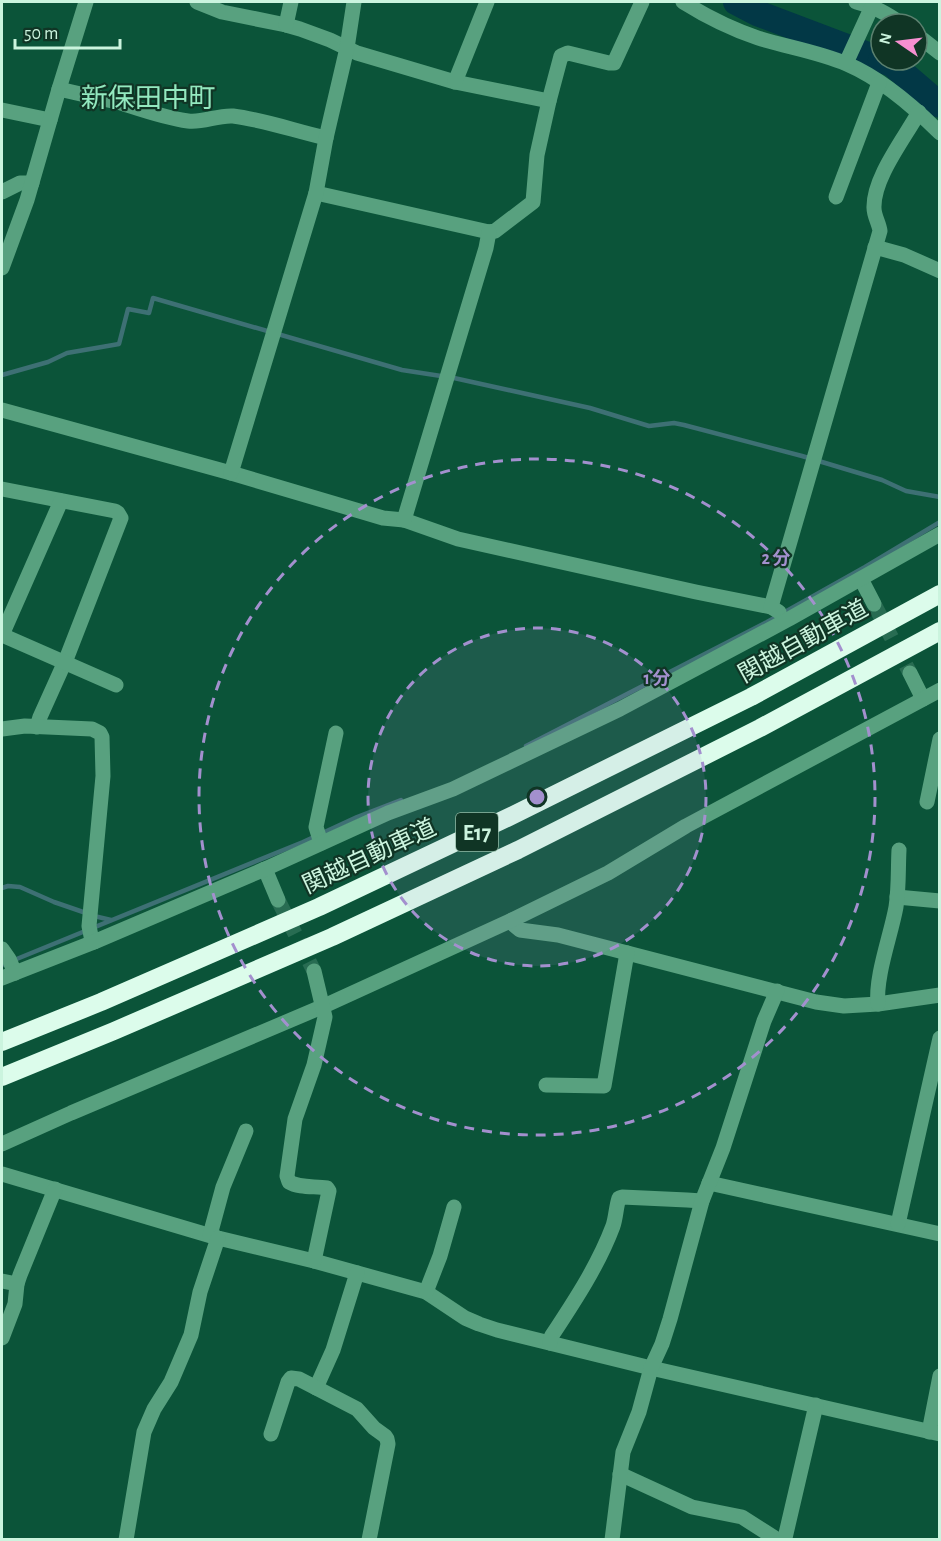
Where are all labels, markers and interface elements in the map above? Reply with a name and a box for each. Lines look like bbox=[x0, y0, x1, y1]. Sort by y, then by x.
scale bar bbox=[15, 12, 120, 50]
north arrow bbox=[869, 12, 929, 72]
text: 50 m bbox=[24, 25, 58, 43]
text: N bbox=[876, 31, 895, 46]
district label: 新保田中町 bbox=[81, 84, 216, 112]
text: 2 分 bbox=[761, 548, 791, 568]
street label: 関越自動車道 bbox=[734, 595, 872, 687]
text: 1 分 bbox=[643, 668, 671, 688]
centre of rings bbox=[527, 787, 547, 807]
road number: E17 bbox=[456, 813, 498, 851]
street label: 関越自動車道 bbox=[298, 814, 440, 898]

